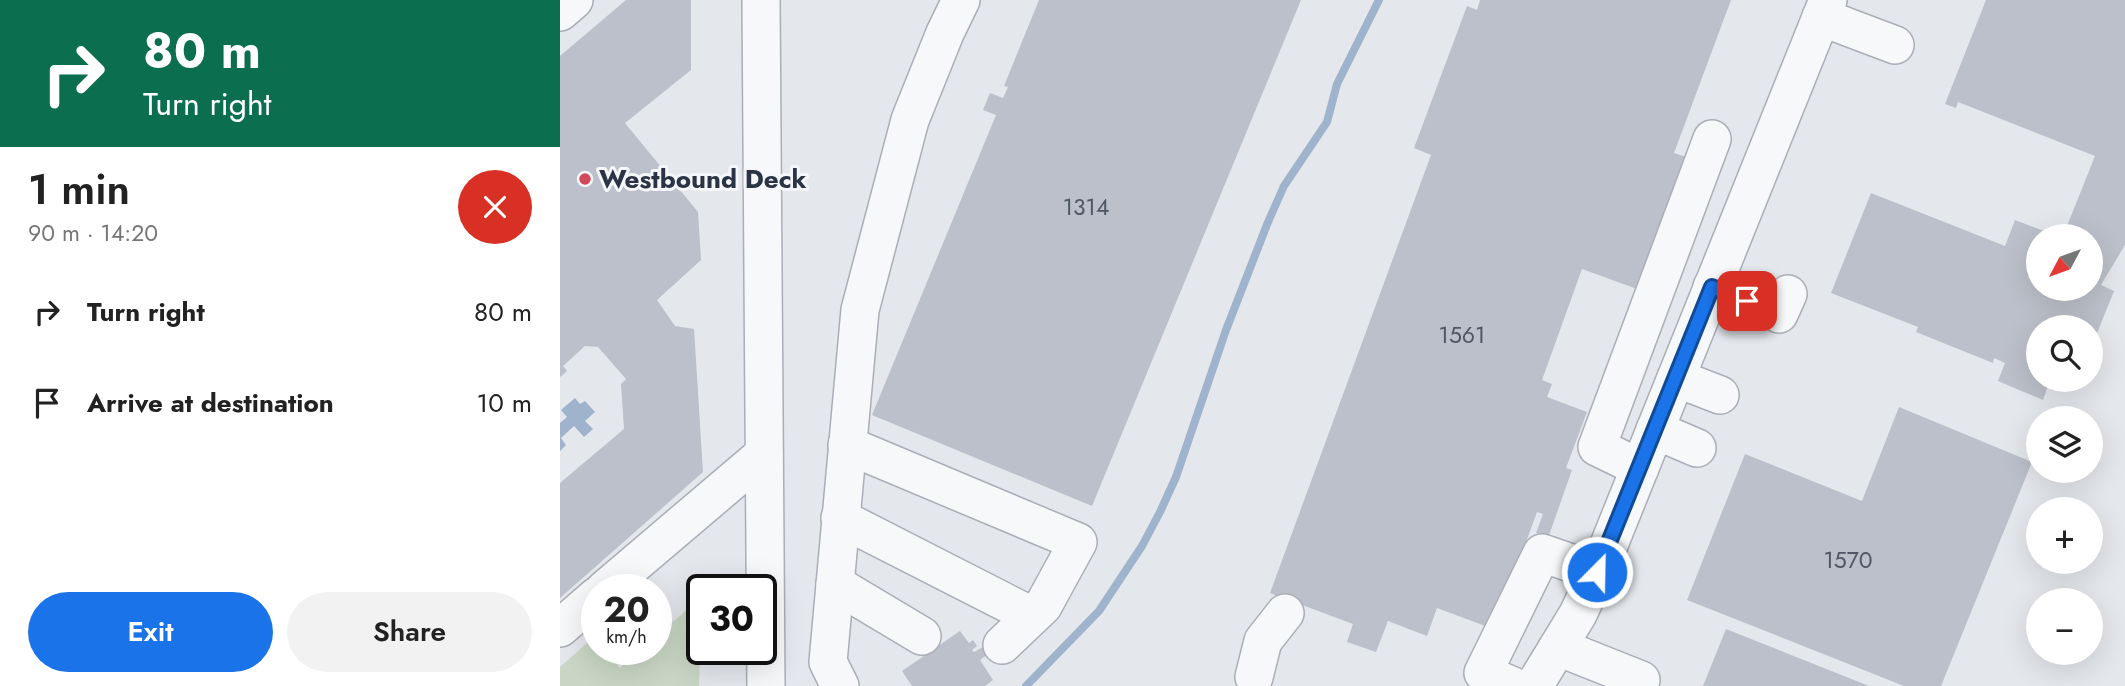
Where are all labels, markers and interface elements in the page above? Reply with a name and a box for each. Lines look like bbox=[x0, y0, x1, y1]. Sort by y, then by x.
text: 80 m bbox=[143, 16, 261, 86]
icon: right bbox=[28, 28, 119, 119]
text: Turn right bbox=[143, 81, 272, 127]
text: 1 min bbox=[28, 159, 130, 220]
place label: Westbound Deck bbox=[599, 160, 807, 198]
button: close bbox=[458, 170, 532, 244]
marker: Westbound Deck bbox=[577, 171, 593, 187]
house number: 1314 bbox=[1063, 190, 1109, 224]
text: 90 m · 14:20 bbox=[28, 216, 158, 250]
north arrow bbox=[2026, 224, 2104, 301]
map controls bbox=[2026, 224, 2103, 665]
pin bbox=[1717, 271, 1777, 331]
icon: arrive bbox=[1728, 282, 1766, 320]
icon: right bbox=[28, 293, 66, 331]
text: Turn right bbox=[87, 293, 205, 331]
text: 80 m bbox=[474, 293, 532, 331]
button: search bbox=[2026, 315, 2103, 392]
house number: 1561 bbox=[1439, 318, 1485, 352]
icon: arrive bbox=[28, 384, 66, 422]
text: Arrive at destination bbox=[87, 384, 334, 422]
text: 10 m bbox=[477, 384, 532, 422]
button: layers bbox=[2026, 406, 2103, 483]
button: + bbox=[2026, 497, 2103, 574]
position arrow bbox=[1560, 535, 1634, 609]
house number: 1570 bbox=[1823, 543, 1873, 577]
speed limit sign: 30 bbox=[686, 574, 777, 665]
text: 20 bbox=[603, 585, 650, 635]
button: − bbox=[2026, 588, 2103, 665]
button: Exit bbox=[28, 592, 273, 672]
button: Share bbox=[287, 592, 532, 672]
text: km/h bbox=[606, 624, 647, 650]

